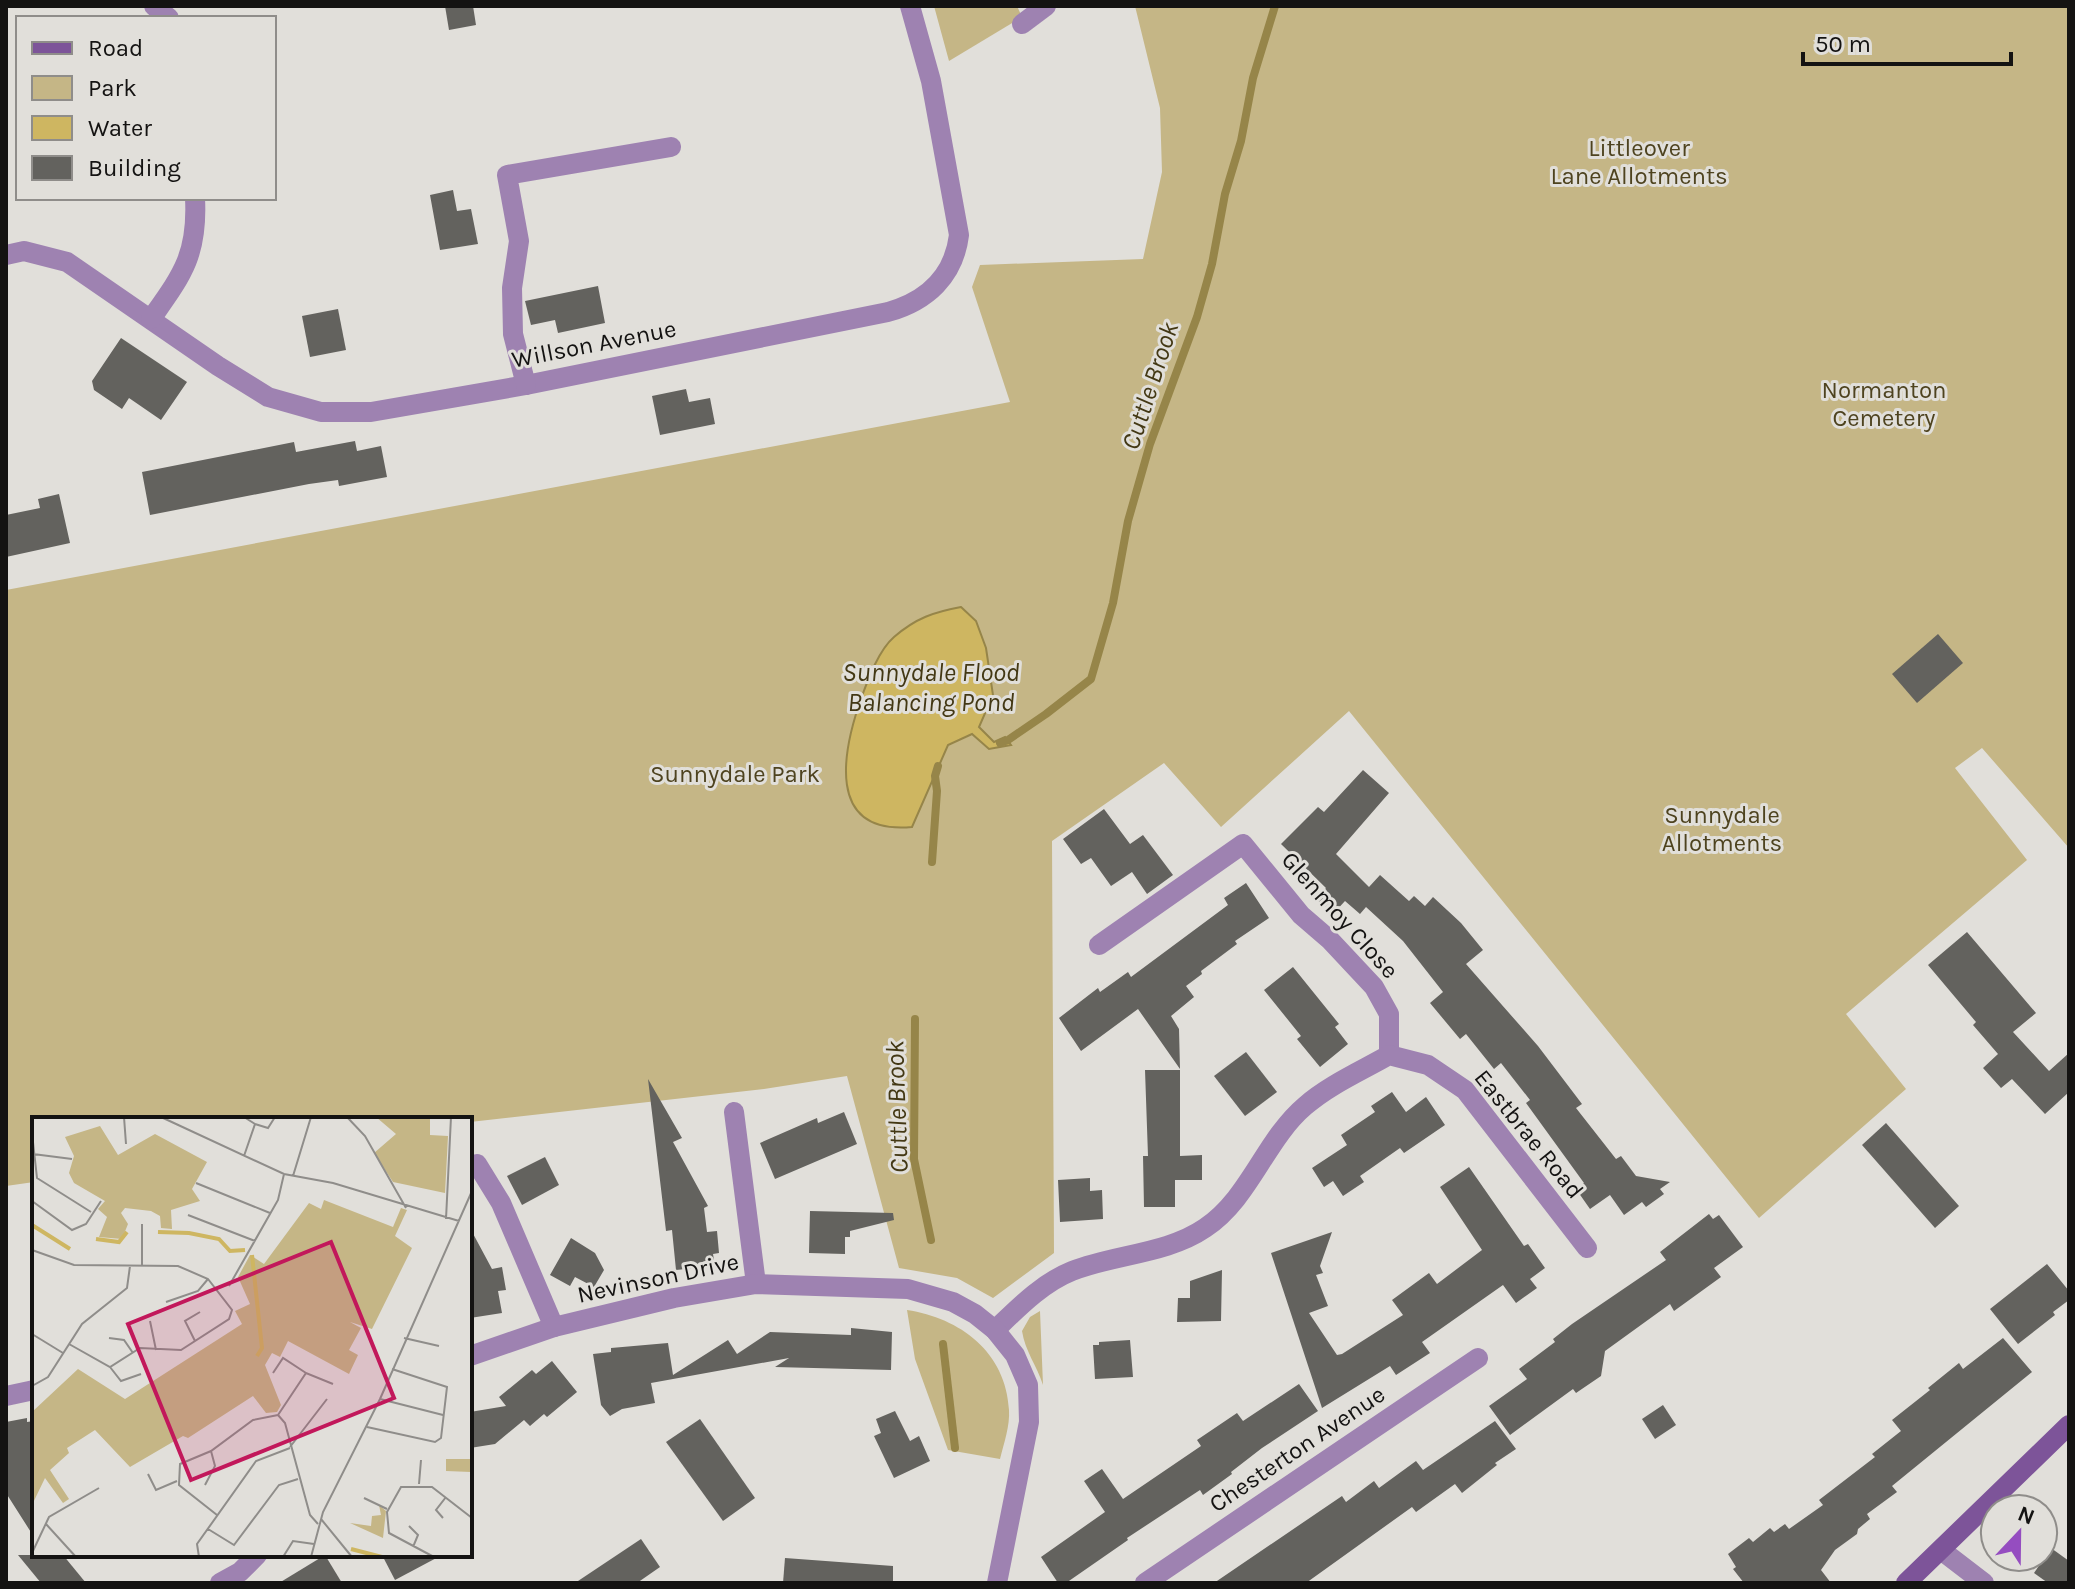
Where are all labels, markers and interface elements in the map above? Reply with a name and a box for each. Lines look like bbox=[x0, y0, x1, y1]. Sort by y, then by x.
legend bbox=[16, 16, 276, 200]
scale bar bbox=[1803, 16, 2011, 66]
text: 50 m bbox=[1815, 30, 1871, 58]
text: Road bbox=[88, 34, 143, 62]
text: Park bbox=[88, 74, 137, 102]
text: Water bbox=[88, 114, 152, 142]
park label: Littleover Lane Allotments bbox=[1550, 134, 1728, 190]
text: Building bbox=[88, 154, 181, 182]
street label: Willson Avenue bbox=[509, 314, 679, 374]
water label: Cuttle Brook bbox=[1115, 317, 1185, 454]
park label: Normanton Cemetery bbox=[1822, 376, 1946, 432]
water label: Sunnydale Flood Balancing Pond bbox=[842, 657, 1020, 718]
park label: Sunnydale Park bbox=[650, 760, 820, 788]
park label: Sunnydale Allotments bbox=[1662, 801, 1782, 857]
street label: Glenmoy Close bbox=[1276, 846, 1404, 984]
water label: Cuttle Brook bbox=[879, 1039, 915, 1174]
street label: Eastbrae Road bbox=[1468, 1064, 1590, 1204]
inset map bbox=[32, 1117, 472, 1557]
street label: Nevinson Drive bbox=[575, 1247, 741, 1309]
street label: Chesterton Avenue bbox=[1204, 1380, 1390, 1518]
north arrow bbox=[1979, 1493, 2059, 1573]
text: N bbox=[2014, 1500, 2038, 1530]

